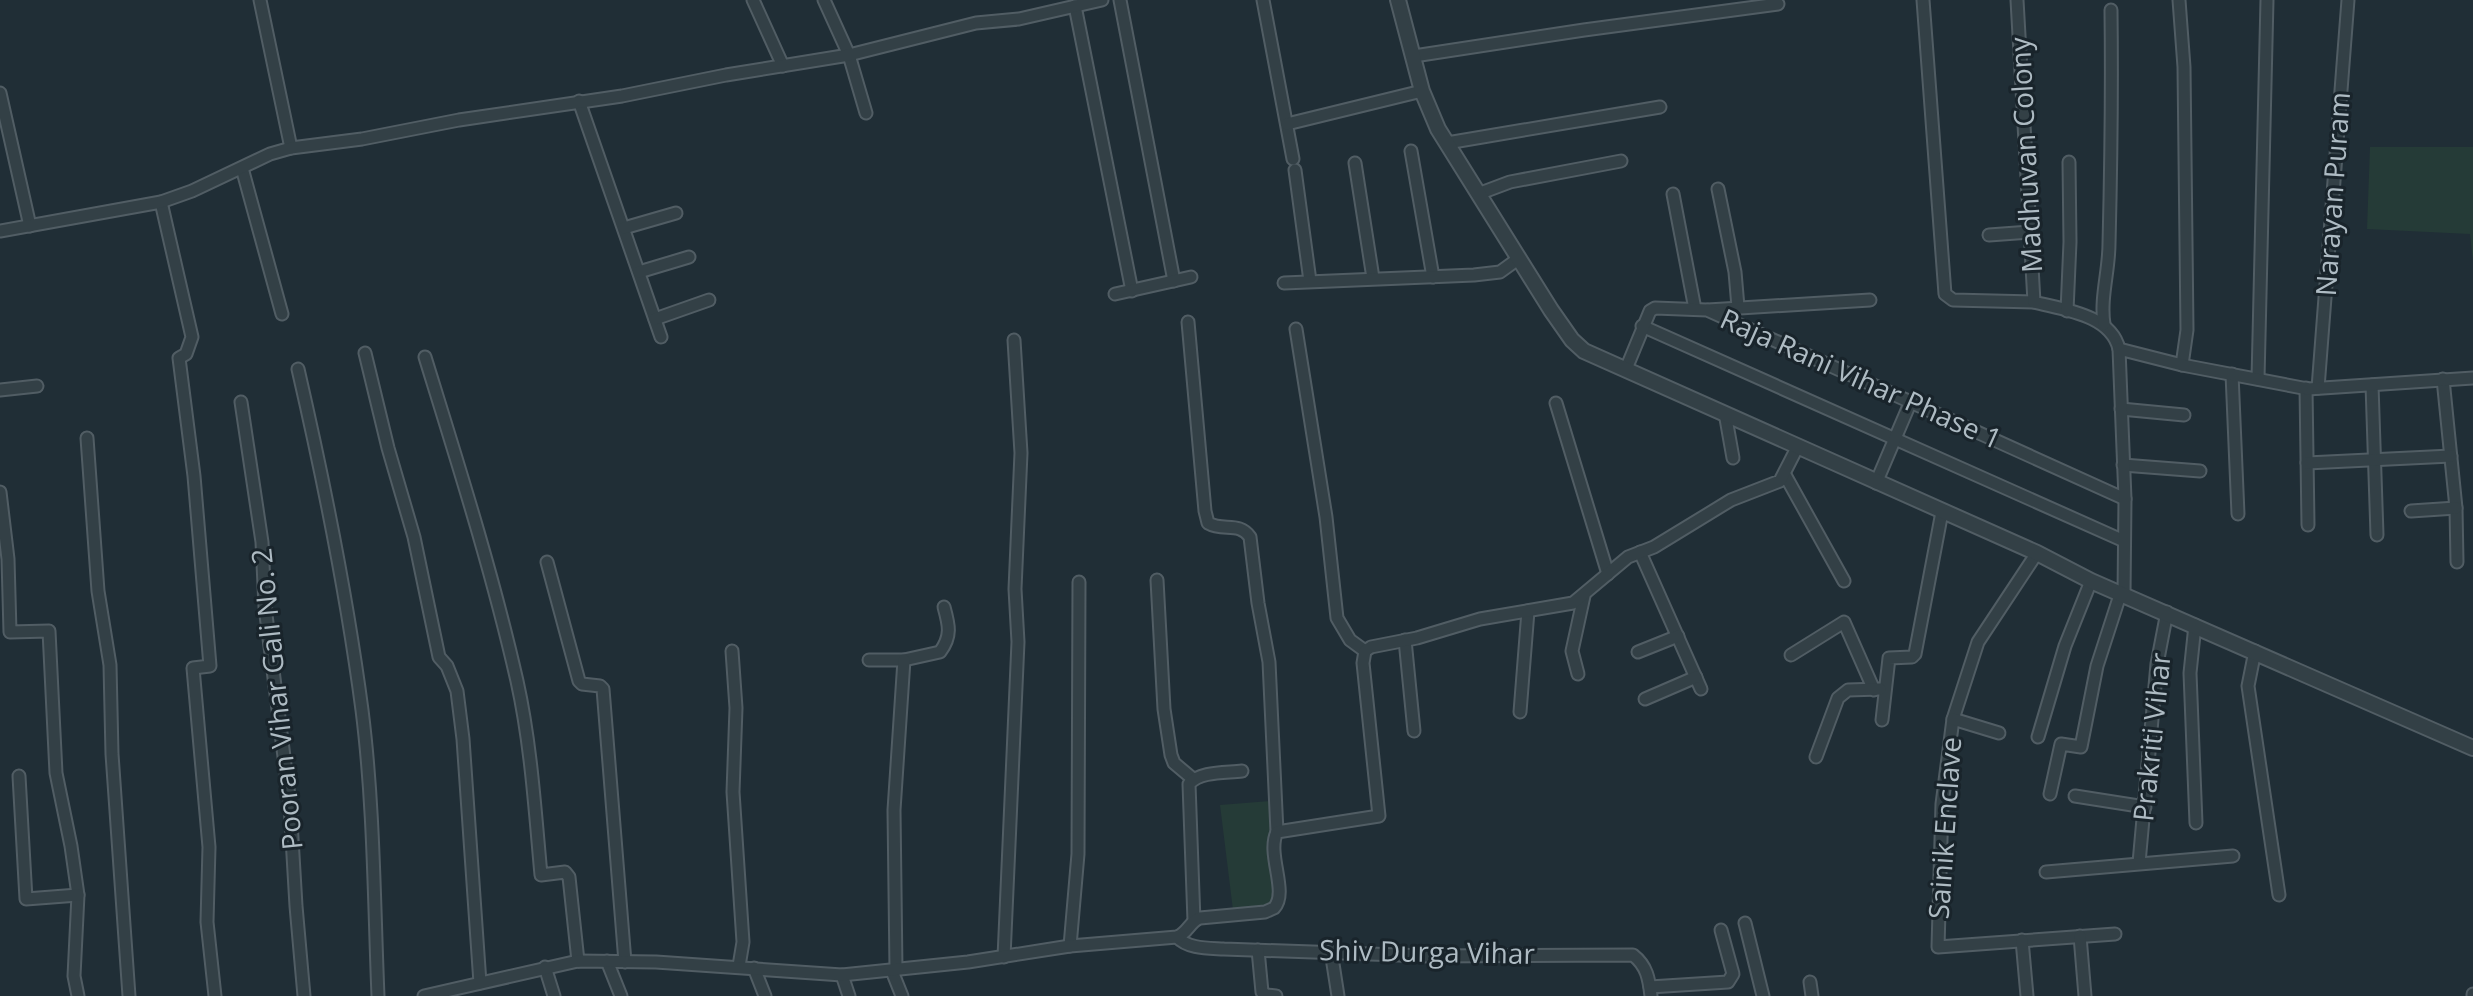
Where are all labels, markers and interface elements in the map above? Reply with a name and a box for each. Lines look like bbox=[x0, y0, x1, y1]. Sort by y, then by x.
street label: Madhuvan Colony bbox=[2000, 35, 2050, 274]
street label: Narayan Puram bbox=[2306, 91, 2358, 297]
street label: Raja Rani Vihar Phase 1 bbox=[1715, 299, 2008, 457]
street label: Pooran Vihar Gali No. 2 bbox=[241, 546, 311, 852]
street label: Prakriti Vihar bbox=[2123, 650, 2179, 823]
street label: Sainik Enclave bbox=[1919, 735, 1969, 920]
street label: Shiv Durga Vihar bbox=[1319, 930, 1536, 972]

